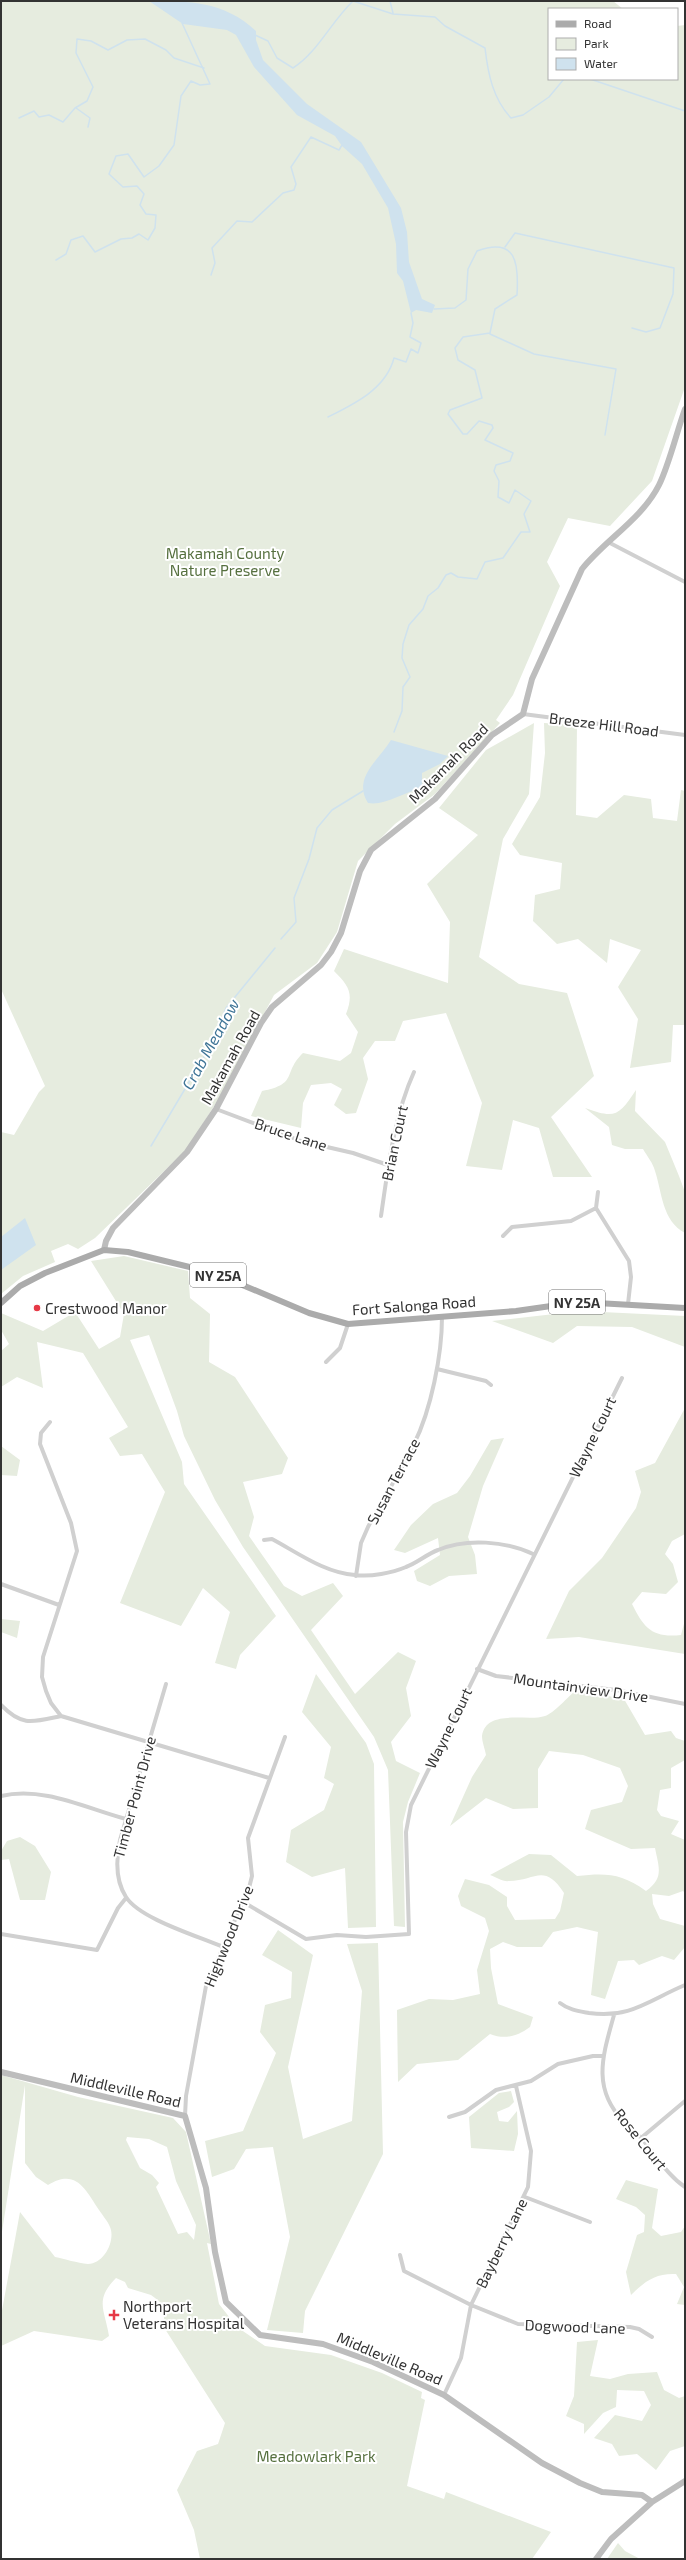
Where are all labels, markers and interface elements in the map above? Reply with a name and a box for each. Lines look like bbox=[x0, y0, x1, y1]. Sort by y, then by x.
legend bbox=[548, 8, 678, 80]
text: Road bbox=[584, 16, 612, 30]
text: Park bbox=[584, 36, 609, 50]
text: Water bbox=[584, 56, 618, 70]
park label: Makamah County Nature Preserve bbox=[166, 544, 284, 579]
street label: Breeze Hill Road bbox=[548, 708, 660, 740]
street label: Makamah Road bbox=[404, 719, 492, 807]
water label: Crab Meadow bbox=[177, 995, 243, 1093]
street label: Makamah Road bbox=[197, 1007, 263, 1107]
street label: Brian Court bbox=[377, 1103, 411, 1182]
street label: Bruce Lane bbox=[252, 1114, 330, 1154]
road number: NY 25A bbox=[190, 1263, 246, 1287]
road number: NY 25A bbox=[549, 1290, 605, 1314]
street label: Fort Salonga Road bbox=[351, 1292, 477, 1318]
place label: Crestwood Manor bbox=[45, 1299, 167, 1317]
marker: Crestwood Manor bbox=[32, 1303, 42, 1313]
street label: Wayne Court bbox=[565, 1393, 619, 1480]
street label: Susan Terrace bbox=[363, 1435, 423, 1527]
street label: Mountainview Drive bbox=[512, 1669, 650, 1705]
street label: Wayne Court bbox=[421, 1684, 475, 1771]
street label: Timber Point Drive bbox=[109, 1734, 159, 1860]
street label: Highwood Drive bbox=[199, 1883, 257, 1989]
street label: Middleville Road bbox=[69, 2068, 183, 2110]
street label: Rose Court bbox=[611, 2105, 671, 2174]
street label: Bayberry Lane bbox=[471, 2195, 531, 2291]
place label: Northport Veterans Hospital bbox=[123, 2297, 245, 2332]
marker: Northport Veterans Hospital bbox=[108, 2309, 120, 2321]
street label: Dogwood Lane bbox=[524, 2315, 626, 2337]
street label: Middleville Road bbox=[334, 2328, 446, 2388]
park label: Meadowlark Park bbox=[256, 2447, 376, 2465]

